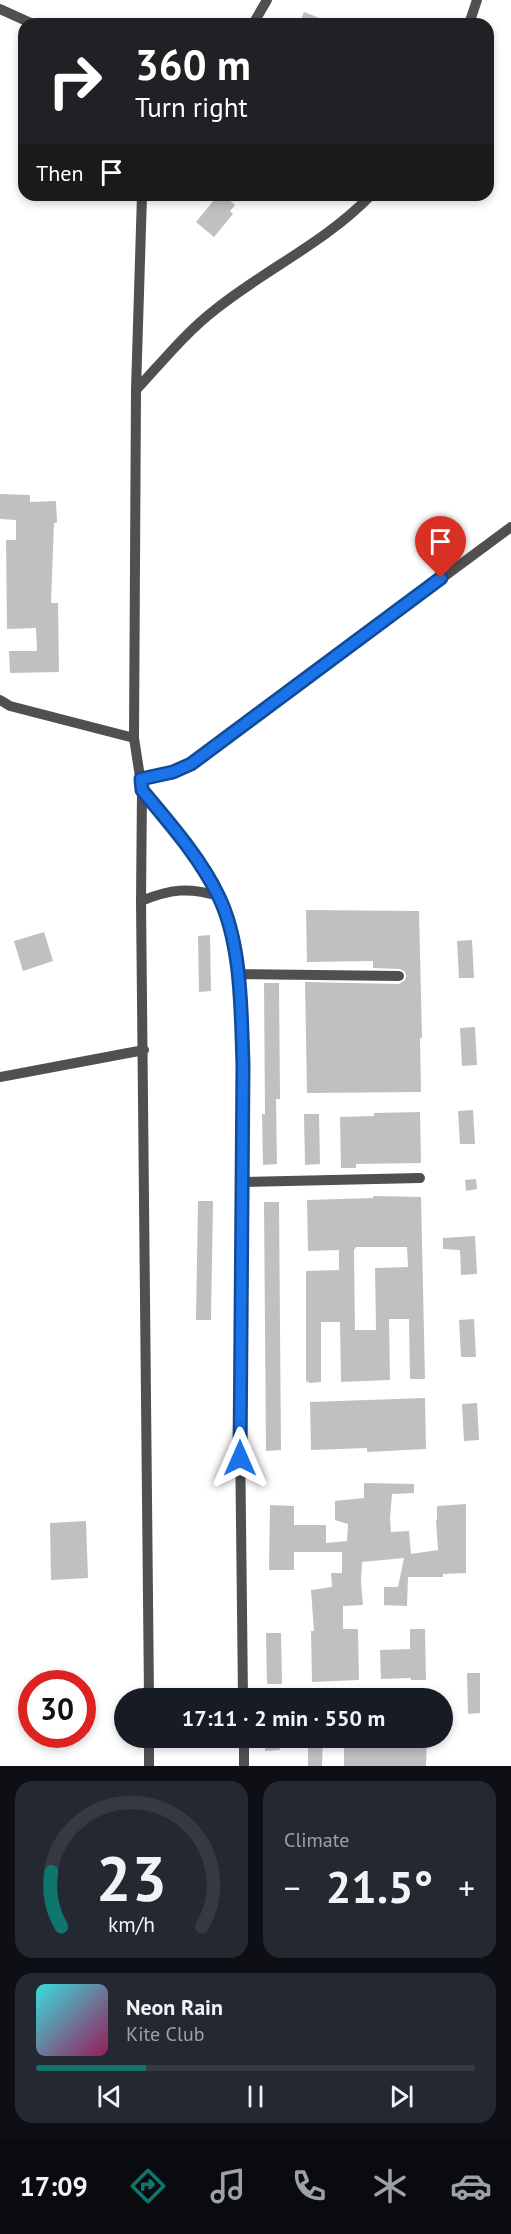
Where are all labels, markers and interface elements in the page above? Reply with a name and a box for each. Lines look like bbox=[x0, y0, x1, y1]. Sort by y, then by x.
text: 360 m bbox=[135, 37, 251, 92]
icon: right bbox=[36, 42, 114, 120]
text: Turn right bbox=[135, 90, 248, 124]
icon: arrive bbox=[95, 156, 128, 189]
text: Then bbox=[36, 159, 83, 187]
pin bbox=[415, 516, 466, 578]
icon: arrive bbox=[424, 525, 457, 558]
position arrow bbox=[208, 1426, 272, 1490]
speed limit sign: 30 bbox=[18, 1670, 96, 1748]
text: 17:11 · 2 min · 550 m bbox=[182, 1704, 385, 1732]
text: Climate bbox=[284, 1827, 350, 1853]
text: 23 bbox=[96, 1837, 167, 1918]
text: 21.5° bbox=[326, 1857, 433, 1915]
text: − bbox=[284, 1866, 301, 1909]
text: + bbox=[458, 1866, 475, 1909]
text: km/h bbox=[108, 1910, 155, 1938]
text: Neon Rain bbox=[126, 1993, 223, 2021]
text: Kite Club bbox=[126, 2021, 204, 2047]
icon: previous bbox=[93, 2080, 126, 2113]
icon: pause bbox=[239, 2080, 272, 2113]
icon: next bbox=[385, 2080, 418, 2113]
icon: directions bbox=[127, 2165, 169, 2207]
icon: music bbox=[207, 2165, 249, 2207]
icon: phone bbox=[288, 2165, 330, 2207]
icon: climate bbox=[369, 2165, 411, 2207]
icon: car bbox=[450, 2165, 492, 2207]
text: 17:09 bbox=[19, 2169, 88, 2203]

